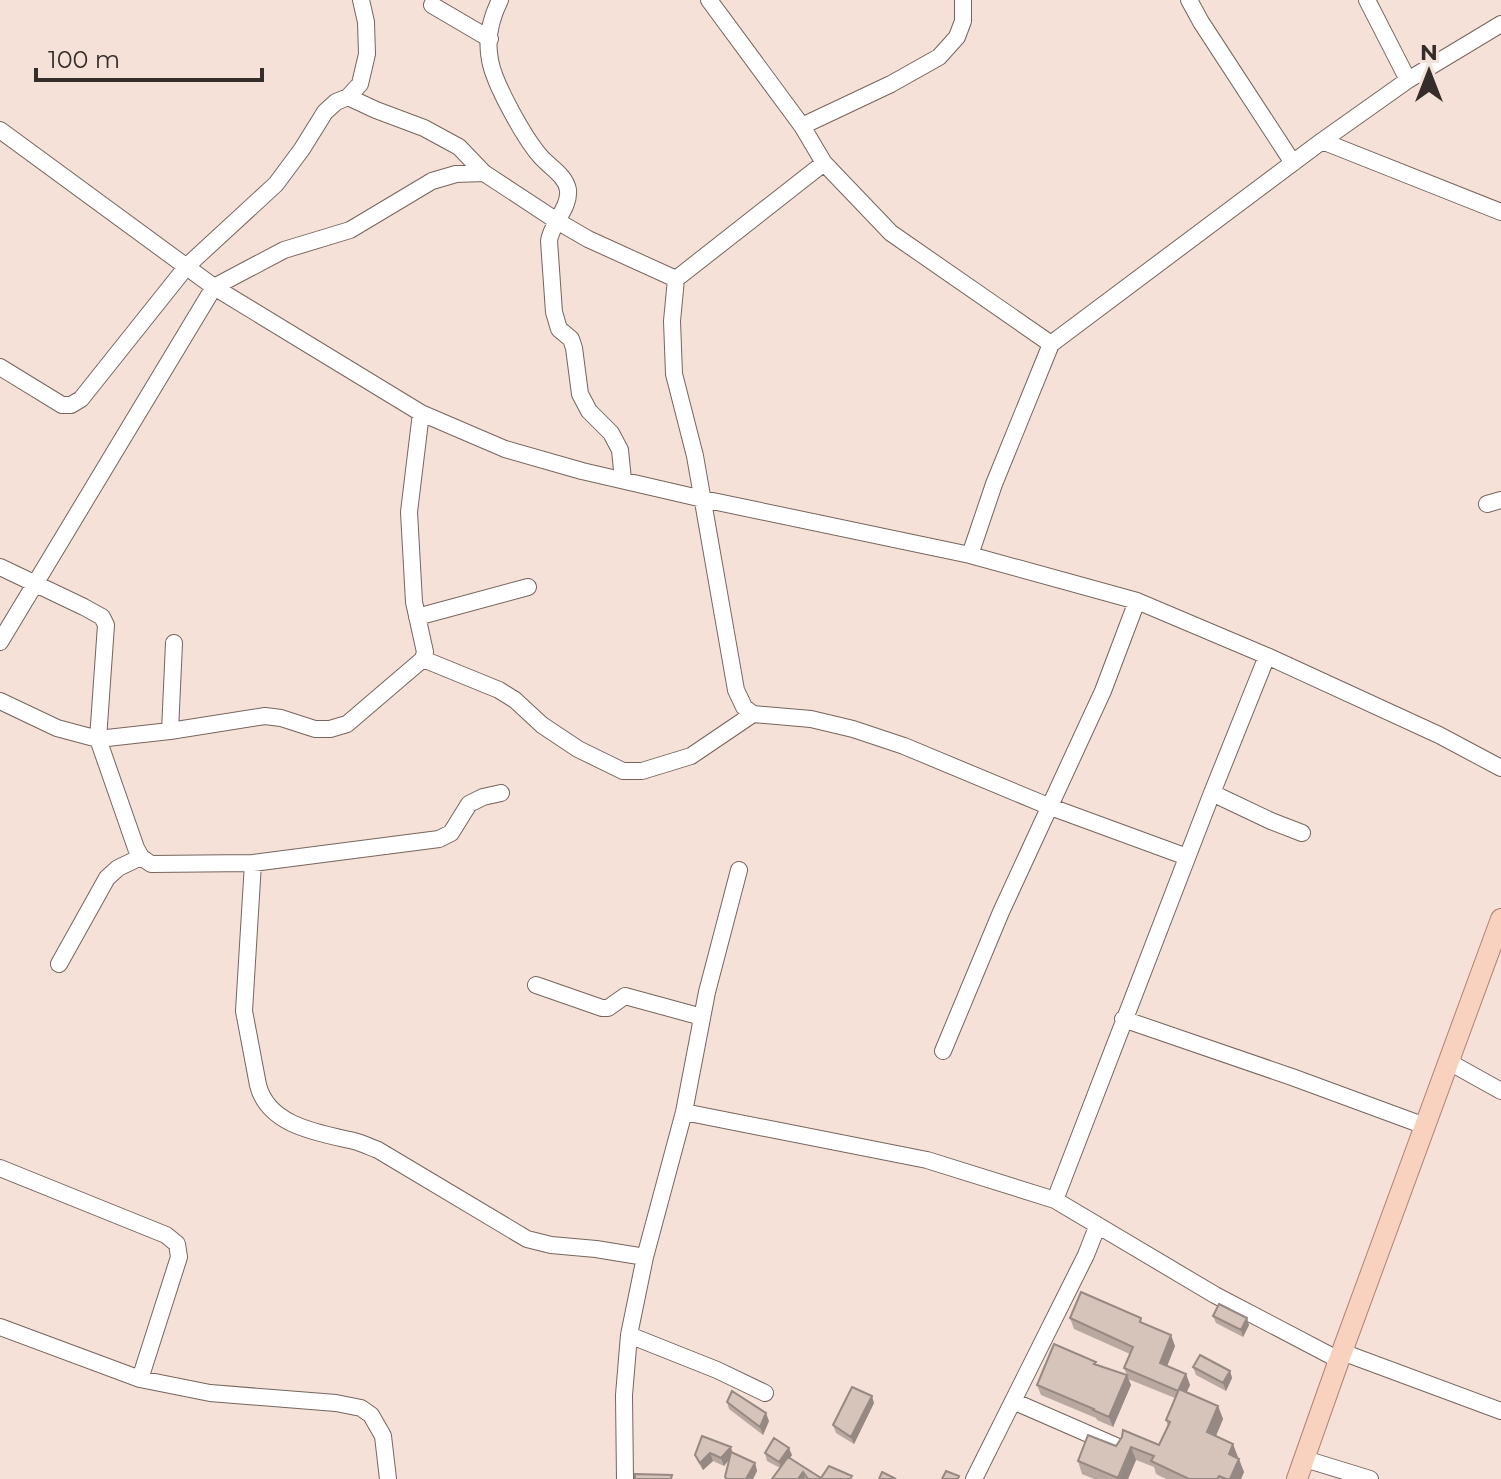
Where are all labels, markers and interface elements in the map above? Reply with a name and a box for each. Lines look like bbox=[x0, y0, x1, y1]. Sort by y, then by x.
scale bar bbox=[36, 32, 262, 82]
north arrow bbox=[1389, 32, 1469, 112]
text: N bbox=[1420, 39, 1438, 66]
text: 100 m bbox=[48, 45, 120, 74]

